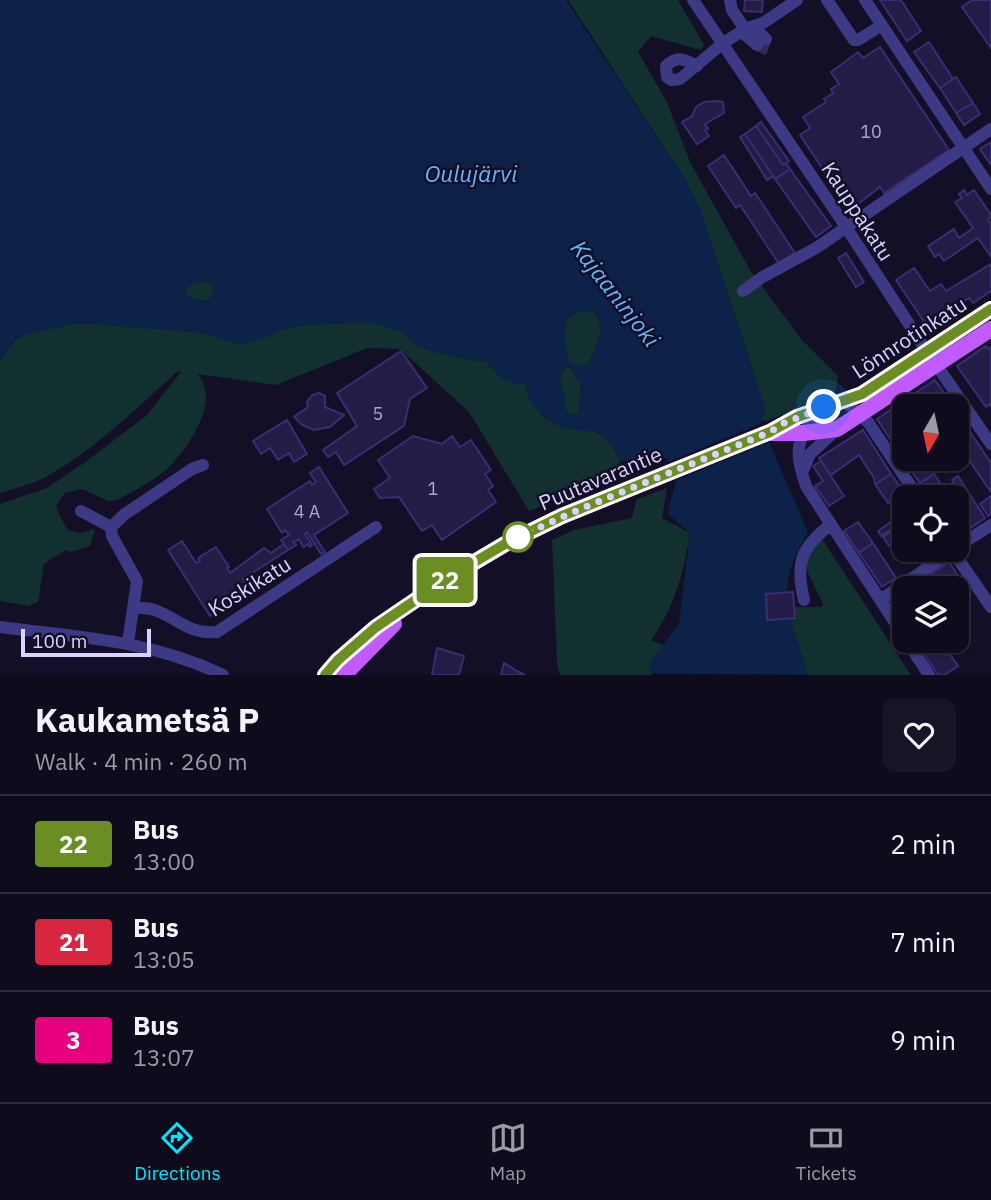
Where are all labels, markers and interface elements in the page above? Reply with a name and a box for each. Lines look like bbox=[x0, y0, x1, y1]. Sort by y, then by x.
house number: 10 bbox=[860, 120, 882, 143]
street label: Kauppakatu bbox=[815, 156, 901, 266]
water label: Oulujärvi bbox=[425, 158, 518, 188]
water label: Kajaaninjoki bbox=[565, 233, 668, 353]
street label: Lönnrotinkatu bbox=[846, 289, 972, 385]
your location bbox=[806, 389, 841, 424]
north arrow bbox=[892, 394, 970, 471]
map controls bbox=[892, 394, 969, 653]
house number: 5 bbox=[373, 402, 383, 425]
street label: Puutavarantie bbox=[534, 439, 666, 517]
house number: 1 bbox=[428, 477, 438, 500]
button: locate bbox=[892, 485, 969, 562]
house number: 4 A bbox=[294, 500, 321, 523]
unlabelled marker bbox=[503, 522, 533, 552]
street label: Koskikatu bbox=[202, 550, 296, 622]
line badge: 22 bbox=[414, 557, 476, 603]
text: 22 bbox=[431, 564, 459, 596]
button: layers bbox=[892, 576, 969, 653]
scale bar bbox=[21, 626, 150, 658]
text: 100 m bbox=[32, 629, 87, 653]
text: Kaukametsä P bbox=[35, 698, 259, 741]
button: heart bbox=[882, 698, 956, 772]
text: Walk · 4 min · 260 m bbox=[35, 746, 248, 776]
text: Bus bbox=[133, 812, 179, 846]
text: 2 min bbox=[890, 827, 956, 861]
text: 22 bbox=[59, 828, 88, 860]
text: 13:00 bbox=[133, 846, 195, 876]
text: Bus bbox=[133, 910, 179, 944]
text: 7 min bbox=[890, 925, 956, 959]
text: 21 bbox=[59, 926, 88, 958]
text: 13:05 bbox=[133, 944, 195, 974]
text: Bus bbox=[133, 1008, 179, 1042]
text: 9 min bbox=[890, 1023, 956, 1057]
text: 3 bbox=[66, 1024, 81, 1056]
text: 13:07 bbox=[133, 1042, 195, 1072]
tab: Directions bbox=[134, 1119, 221, 1185]
tab: Map bbox=[489, 1119, 527, 1185]
tab: Tickets bbox=[796, 1119, 857, 1185]

